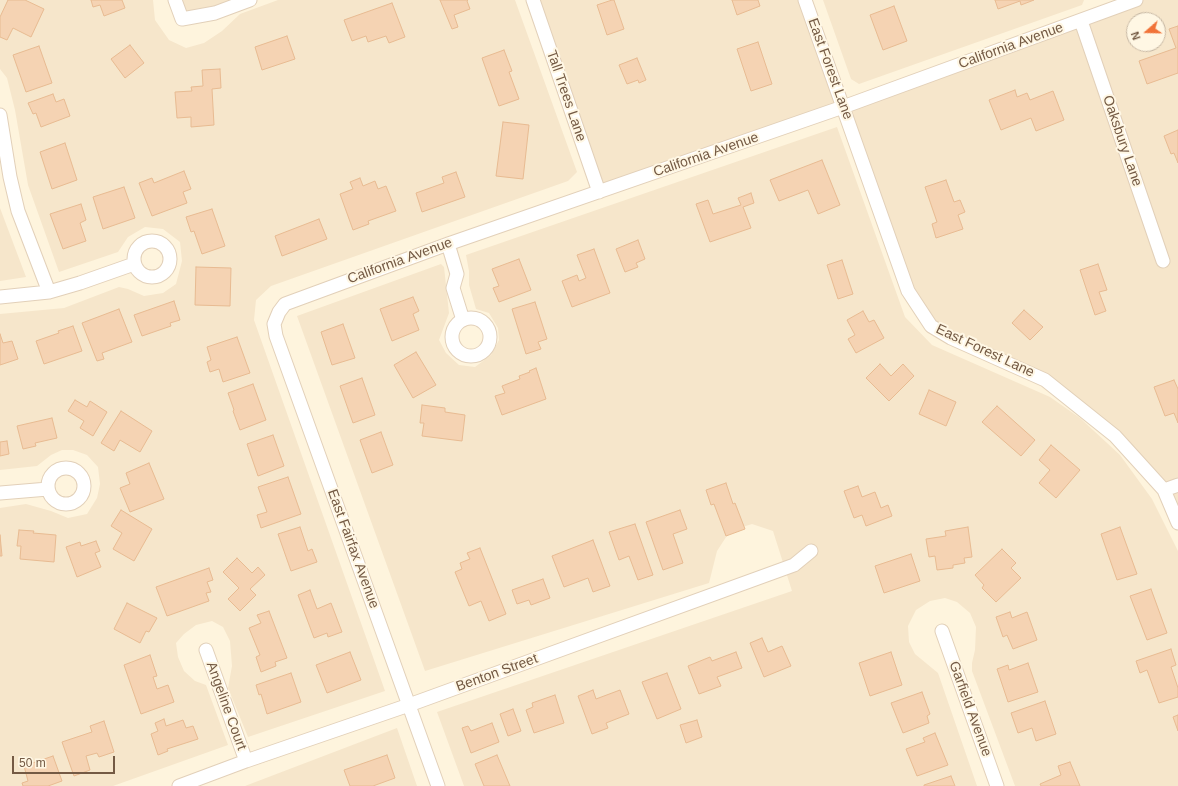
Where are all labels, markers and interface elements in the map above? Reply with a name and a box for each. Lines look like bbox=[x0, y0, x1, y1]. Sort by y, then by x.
north arrow bbox=[1126, 12, 1166, 52]
street label: East Forest Lane bbox=[804, 16, 856, 122]
street label: California Avenue bbox=[956, 19, 1066, 73]
text: N bbox=[1129, 30, 1143, 42]
street label: Tall Trees Lane bbox=[543, 48, 589, 144]
street label: Oaksbury Lane bbox=[1099, 93, 1145, 189]
street label: California Avenue bbox=[651, 129, 761, 181]
street label: California Avenue bbox=[345, 234, 455, 288]
street label: East Forest Lane bbox=[933, 321, 1037, 381]
street label: East Fairfax Avenue bbox=[324, 487, 382, 611]
street label: Benton Street bbox=[454, 650, 540, 696]
street label: Garfield Avenue bbox=[945, 659, 995, 759]
street label: Angeline Court bbox=[202, 660, 250, 752]
scale bar bbox=[14, 748, 117, 774]
text: 50 m bbox=[19, 756, 46, 770]

